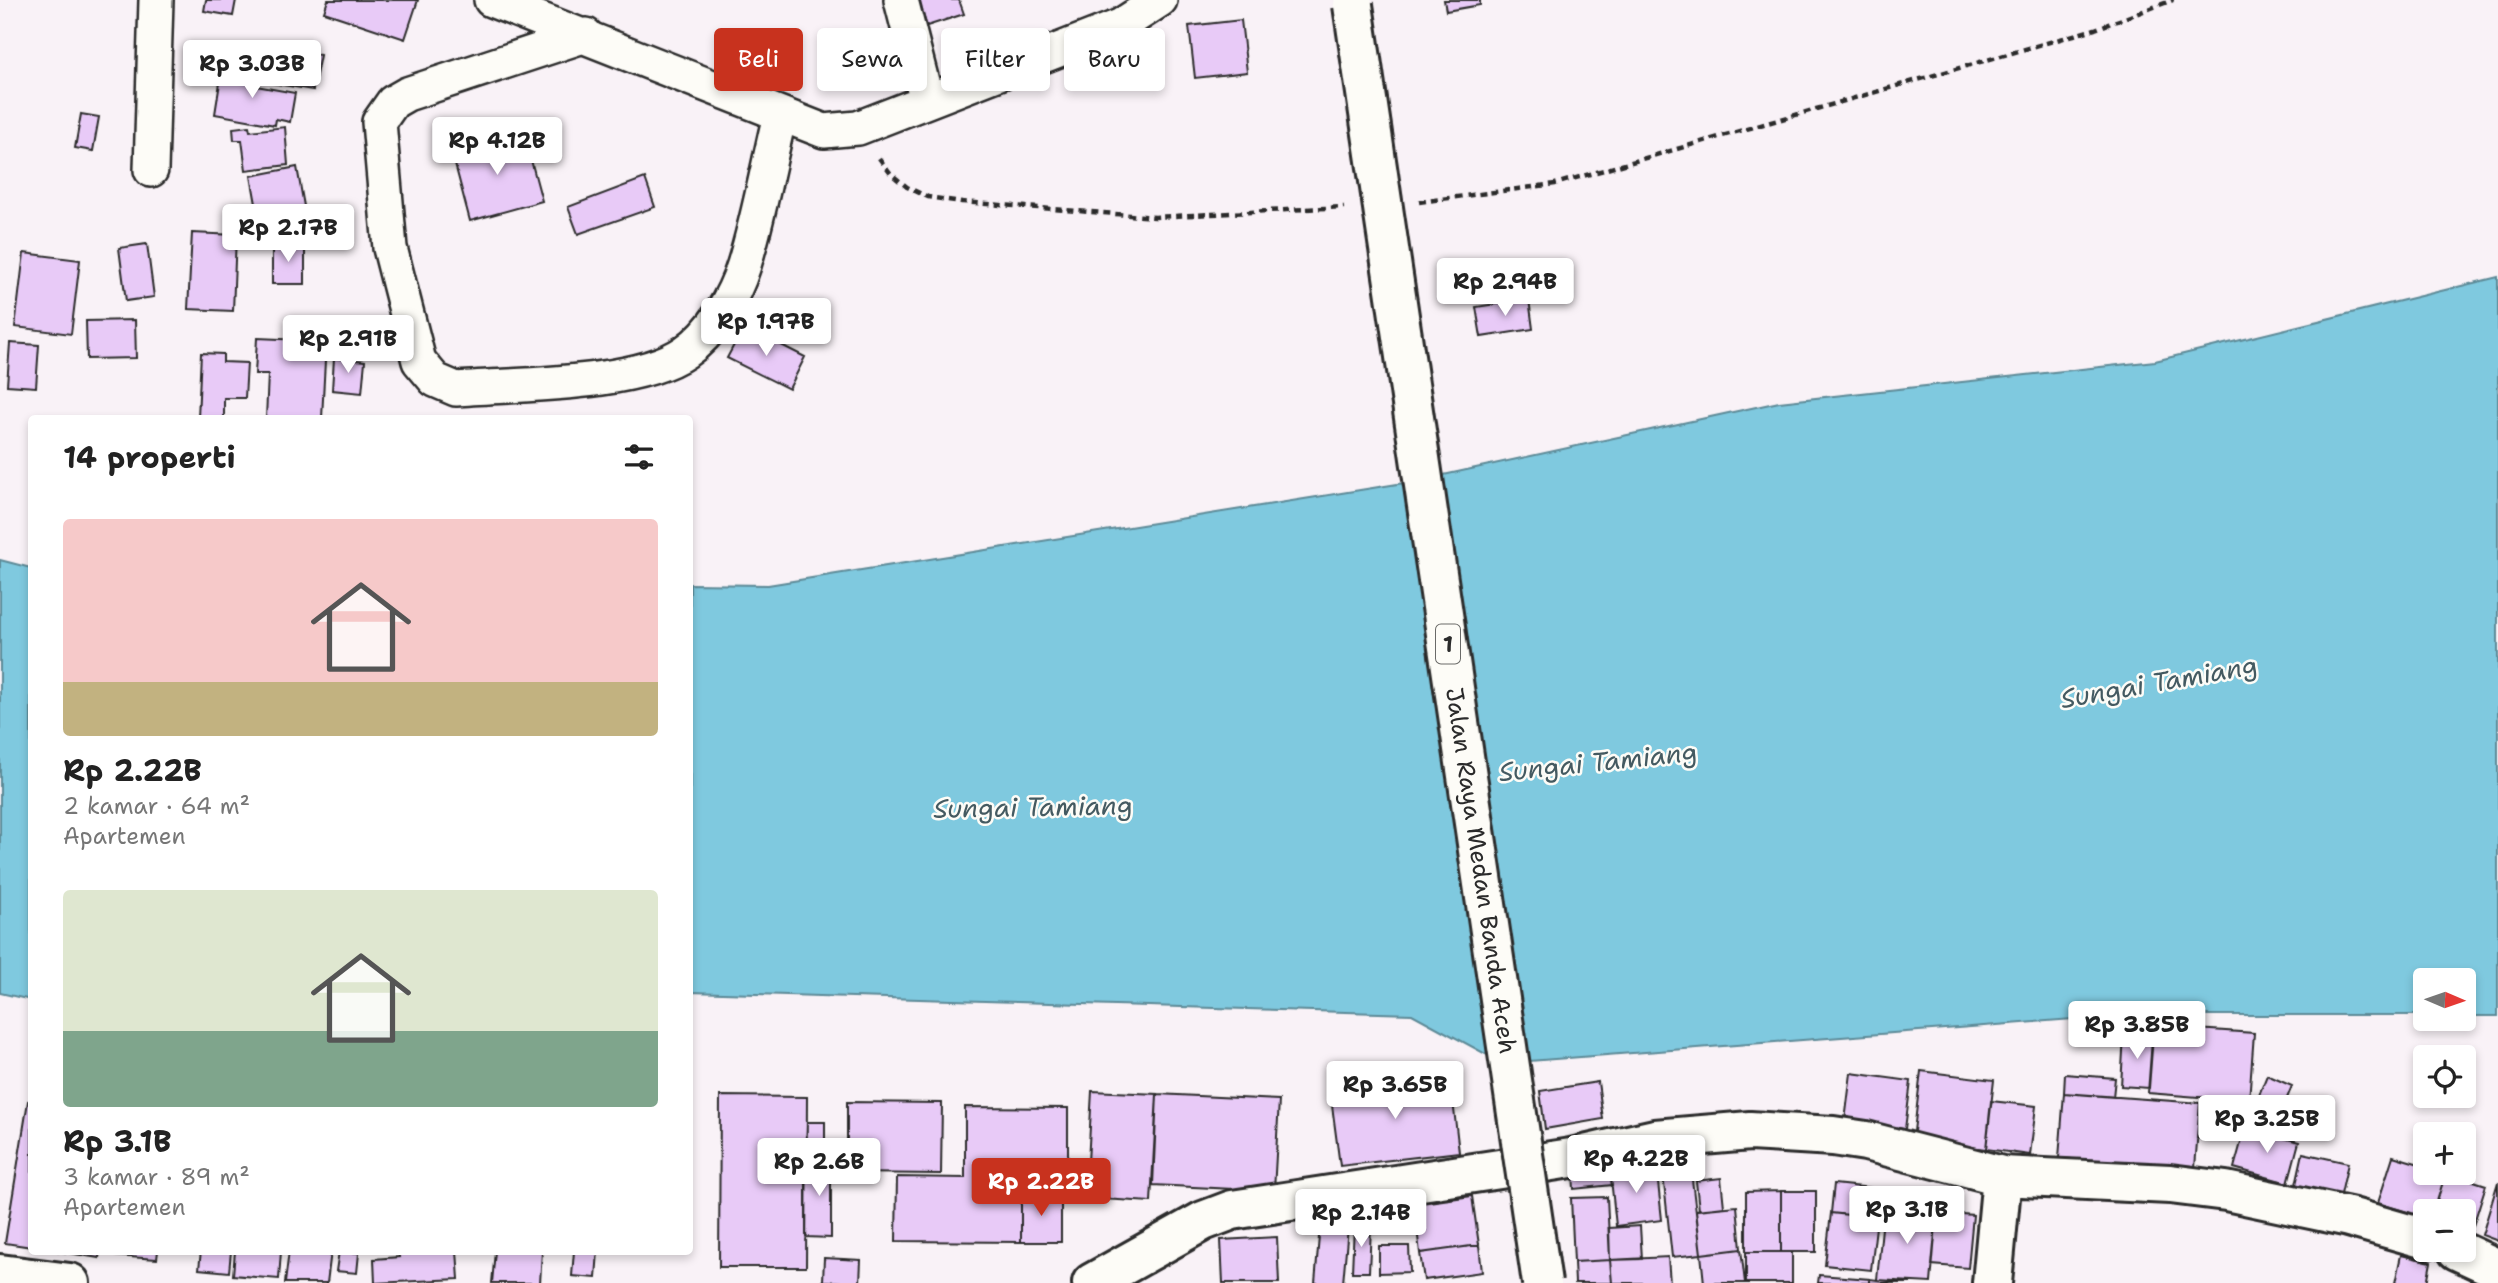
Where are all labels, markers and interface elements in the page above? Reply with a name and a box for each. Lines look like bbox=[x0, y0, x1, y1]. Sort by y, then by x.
chip: Beli bbox=[714, 28, 803, 91]
chip: Sewa bbox=[817, 28, 927, 91]
chip: Filter bbox=[941, 28, 1050, 91]
chip: Baru bbox=[1064, 28, 1165, 91]
pin: Rp 3.03B bbox=[180, 41, 324, 100]
text: Rp 3.03B bbox=[199, 48, 305, 78]
pin: Rp 4.12B bbox=[425, 118, 569, 177]
text: Rp 4.12B bbox=[448, 125, 546, 155]
pin: Rp 2.17B bbox=[216, 204, 360, 264]
text: Rp 2.17B bbox=[238, 212, 338, 242]
pin: Rp 2.94B bbox=[1433, 258, 1577, 318]
text: Rp 2.94B bbox=[1453, 266, 1557, 296]
pin: Rp 1.97B bbox=[694, 298, 838, 358]
text: Rp 1.97B bbox=[717, 306, 815, 336]
pin: Rp 2.91B bbox=[276, 316, 420, 375]
text: Rp 2.91B bbox=[299, 323, 397, 353]
text: 14 properti bbox=[63, 437, 236, 478]
icon: filters bbox=[620, 438, 658, 476]
icon: home bbox=[298, 564, 424, 690]
road number: 1 bbox=[1436, 624, 1460, 664]
water label: Sungai Tamiang bbox=[2058, 647, 2260, 716]
street label: Jalan Raya Medan Banda Aceh bbox=[1438, 685, 1524, 1056]
water label: Sungai Tamiang bbox=[1497, 734, 1699, 789]
text: Rp 2.22B bbox=[63, 750, 202, 791]
water label: Sungai Tamiang bbox=[933, 787, 1133, 826]
text: 2 kamar · 64 m² bbox=[63, 791, 250, 821]
text: Apartemen bbox=[63, 821, 186, 851]
icon: home bbox=[298, 935, 424, 1061]
north arrow bbox=[2413, 968, 2476, 1031]
map controls bbox=[2413, 968, 2476, 1262]
pin: Rp 3.85B bbox=[2065, 1002, 2209, 1061]
text: Rp 3.85B bbox=[2084, 1009, 2190, 1039]
button: locate bbox=[2413, 1045, 2476, 1108]
pin: Rp 3.65B bbox=[1323, 1062, 1467, 1121]
text: Rp 3.65B bbox=[1342, 1069, 1448, 1099]
pin: Rp 3.25B bbox=[2195, 1096, 2339, 1155]
text: Rp 3.25B bbox=[2214, 1103, 2320, 1133]
text: Rp 3.1B bbox=[63, 1121, 172, 1162]
button: + bbox=[2413, 1122, 2476, 1185]
pin: Rp 4.22B bbox=[1564, 1136, 1708, 1195]
pin: Rp 2.6B bbox=[754, 1138, 884, 1198]
text: Rp 4.22B bbox=[1583, 1143, 1689, 1173]
text: Rp 2.6B bbox=[773, 1146, 865, 1176]
pin: Rp 2.22B bbox=[969, 1158, 1113, 1218]
text: 3 kamar · 89 m² bbox=[63, 1162, 250, 1192]
text: Rp 2.22B bbox=[988, 1166, 1094, 1196]
pin: Rp 3.1B bbox=[1842, 1186, 1972, 1246]
pin: Rp 2.14B bbox=[1289, 1190, 1433, 1249]
text: Apartemen bbox=[63, 1192, 186, 1222]
text: Rp 3.1B bbox=[1865, 1194, 1949, 1224]
text: Rp 2.14B bbox=[1311, 1197, 1411, 1227]
button: − bbox=[2413, 1199, 2476, 1262]

